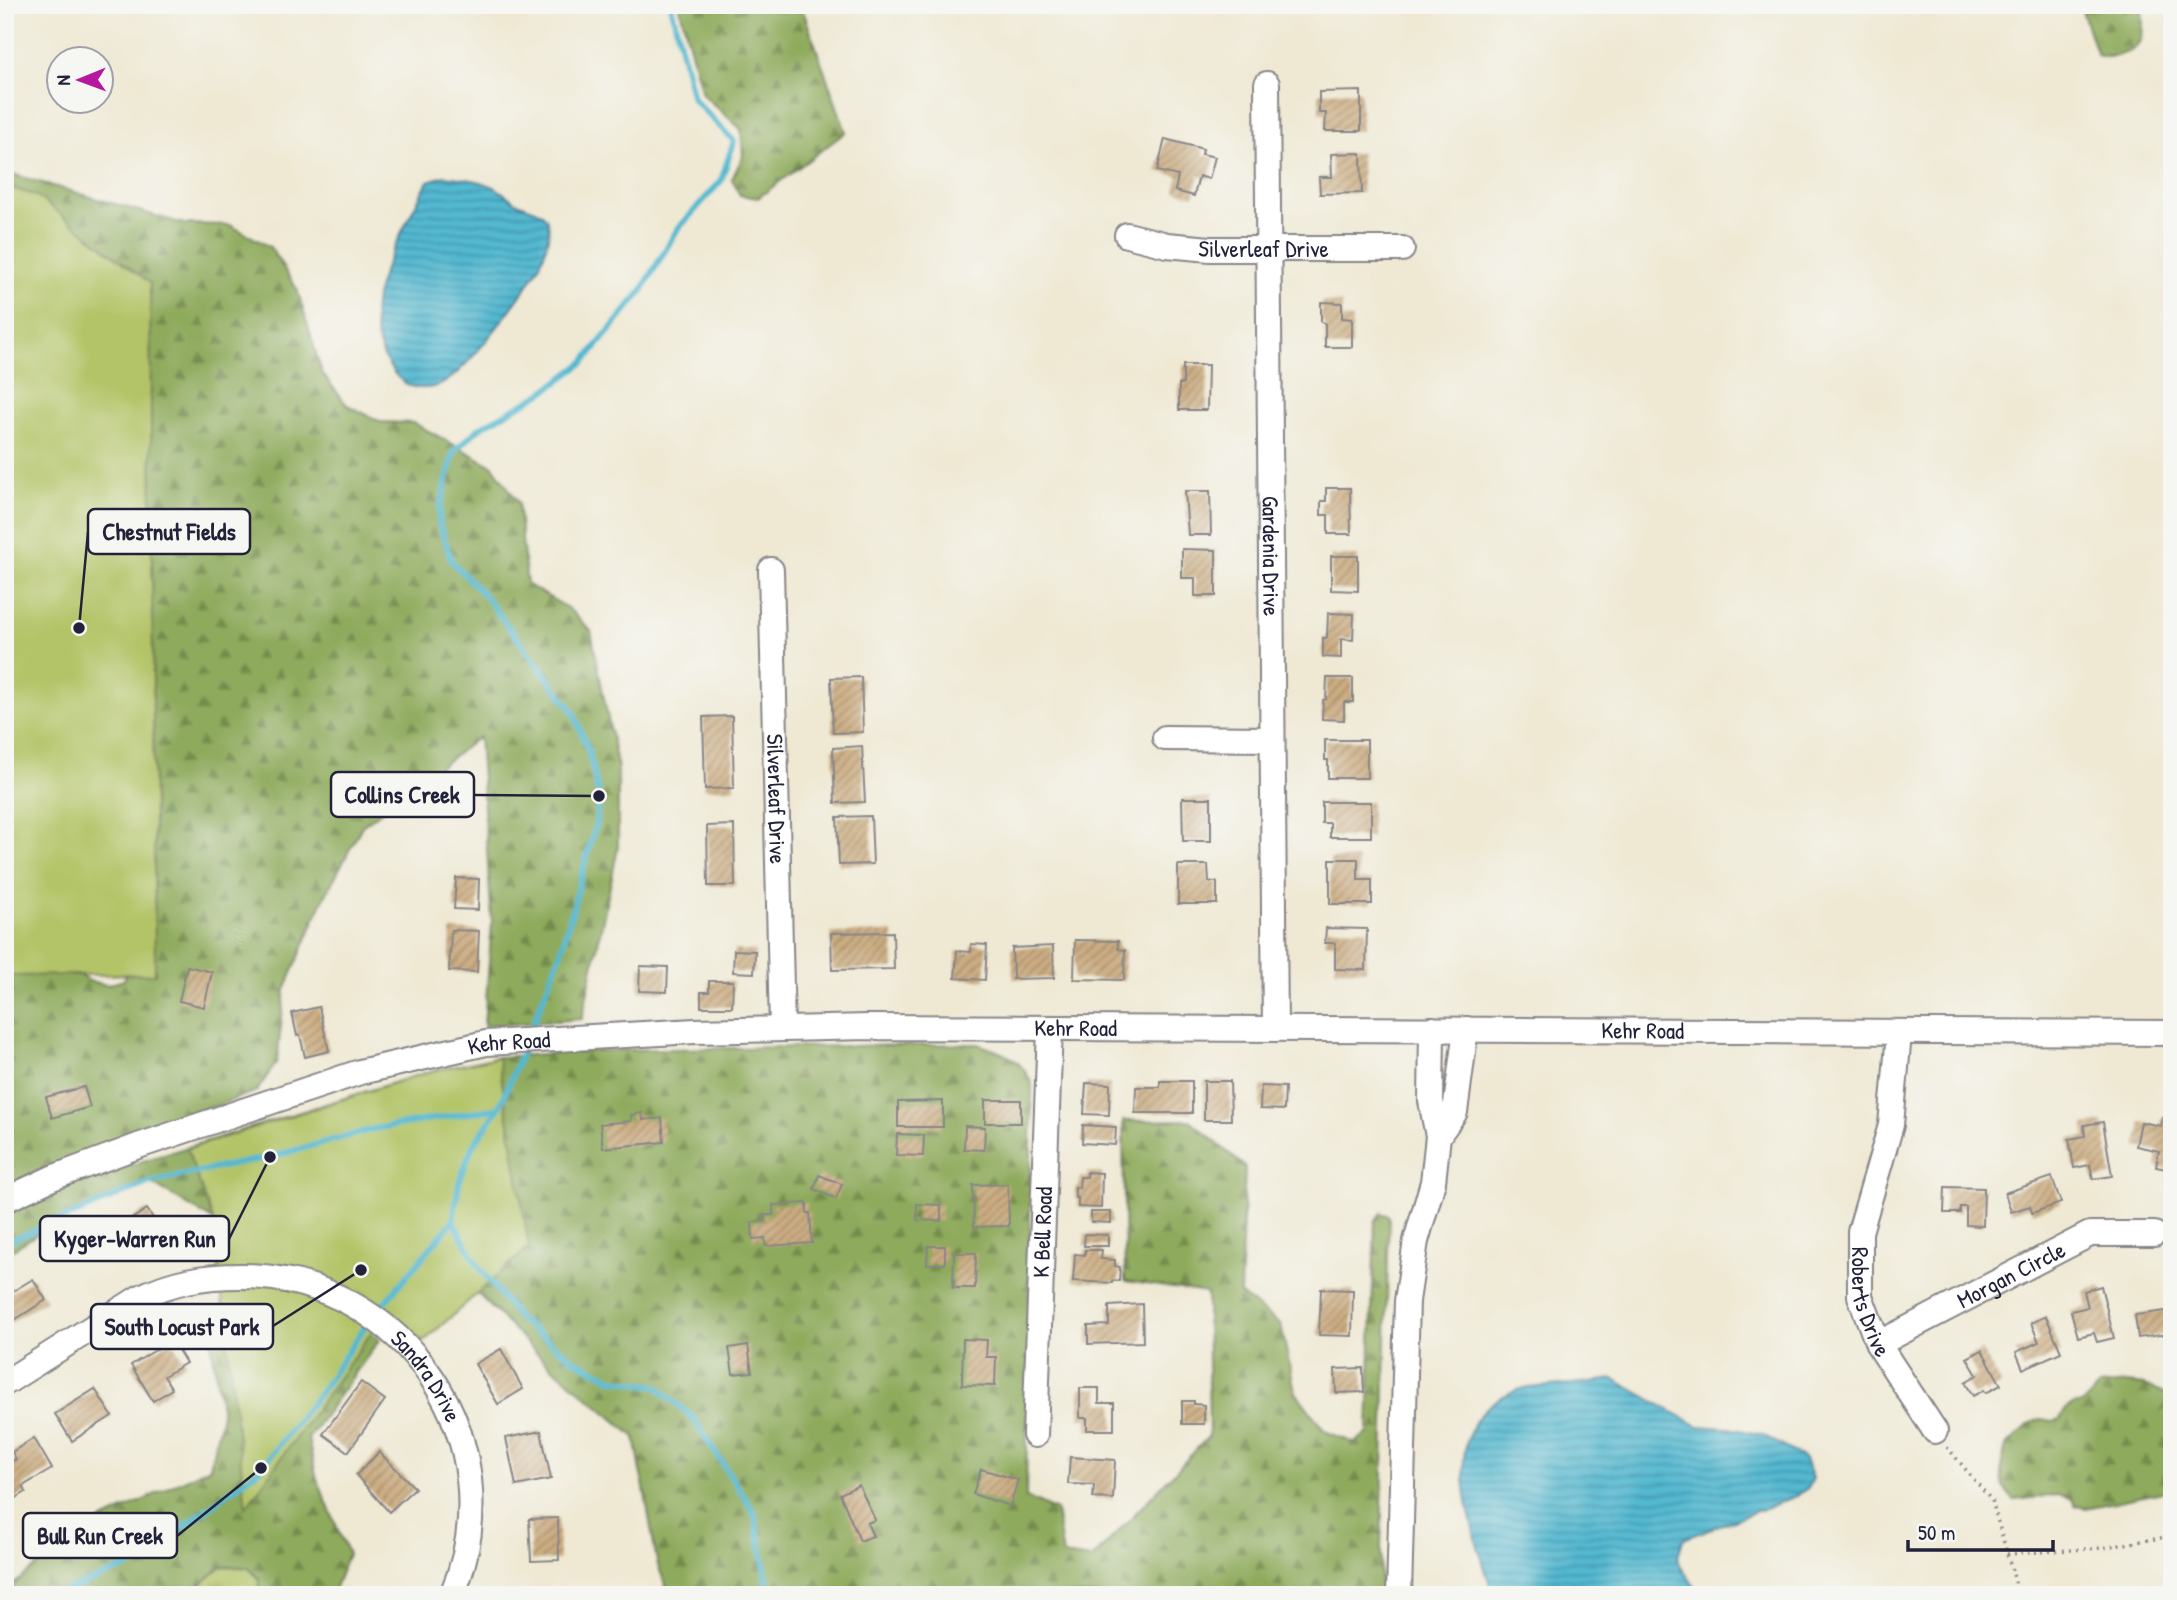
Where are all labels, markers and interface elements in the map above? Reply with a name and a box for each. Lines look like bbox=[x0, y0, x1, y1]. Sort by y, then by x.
north arrow bbox=[46, 46, 116, 116]
text: N bbox=[50, 75, 76, 86]
street label: Silverleaf Drive bbox=[1197, 232, 1329, 264]
street label: Gardenia Drive bbox=[1255, 496, 1288, 616]
callout: Chestnut Fields bbox=[88, 509, 250, 554]
text: Chestnut Fields bbox=[102, 515, 236, 547]
street label: Silverleaf Drive bbox=[760, 733, 794, 864]
callout: Collins Creek bbox=[331, 772, 474, 817]
text: Collins Creek bbox=[344, 778, 460, 810]
street label: Kehr Road bbox=[1034, 1012, 1117, 1043]
street label: Kehr Road bbox=[1601, 1014, 1684, 1046]
street label: Kehr Road bbox=[465, 1023, 551, 1062]
street label: K Bell Road bbox=[1025, 1186, 1059, 1278]
callout: Kyger-Warren Run bbox=[40, 1216, 229, 1261]
text: Kyger-Warren Run bbox=[54, 1222, 216, 1255]
street label: Morgan Circle bbox=[1952, 1234, 2070, 1315]
street label: Roberts Drive bbox=[1845, 1247, 1898, 1363]
callout: South Locust Park bbox=[91, 1304, 273, 1349]
text: South Locust Park bbox=[105, 1310, 259, 1342]
street label: Sandra Drive bbox=[384, 1323, 469, 1426]
scale bar bbox=[1908, 1509, 2053, 1553]
callout: Bull Run Creek bbox=[23, 1513, 177, 1558]
text: 50 m bbox=[1918, 1518, 1955, 1547]
text: Bull Run Creek bbox=[37, 1519, 163, 1551]

